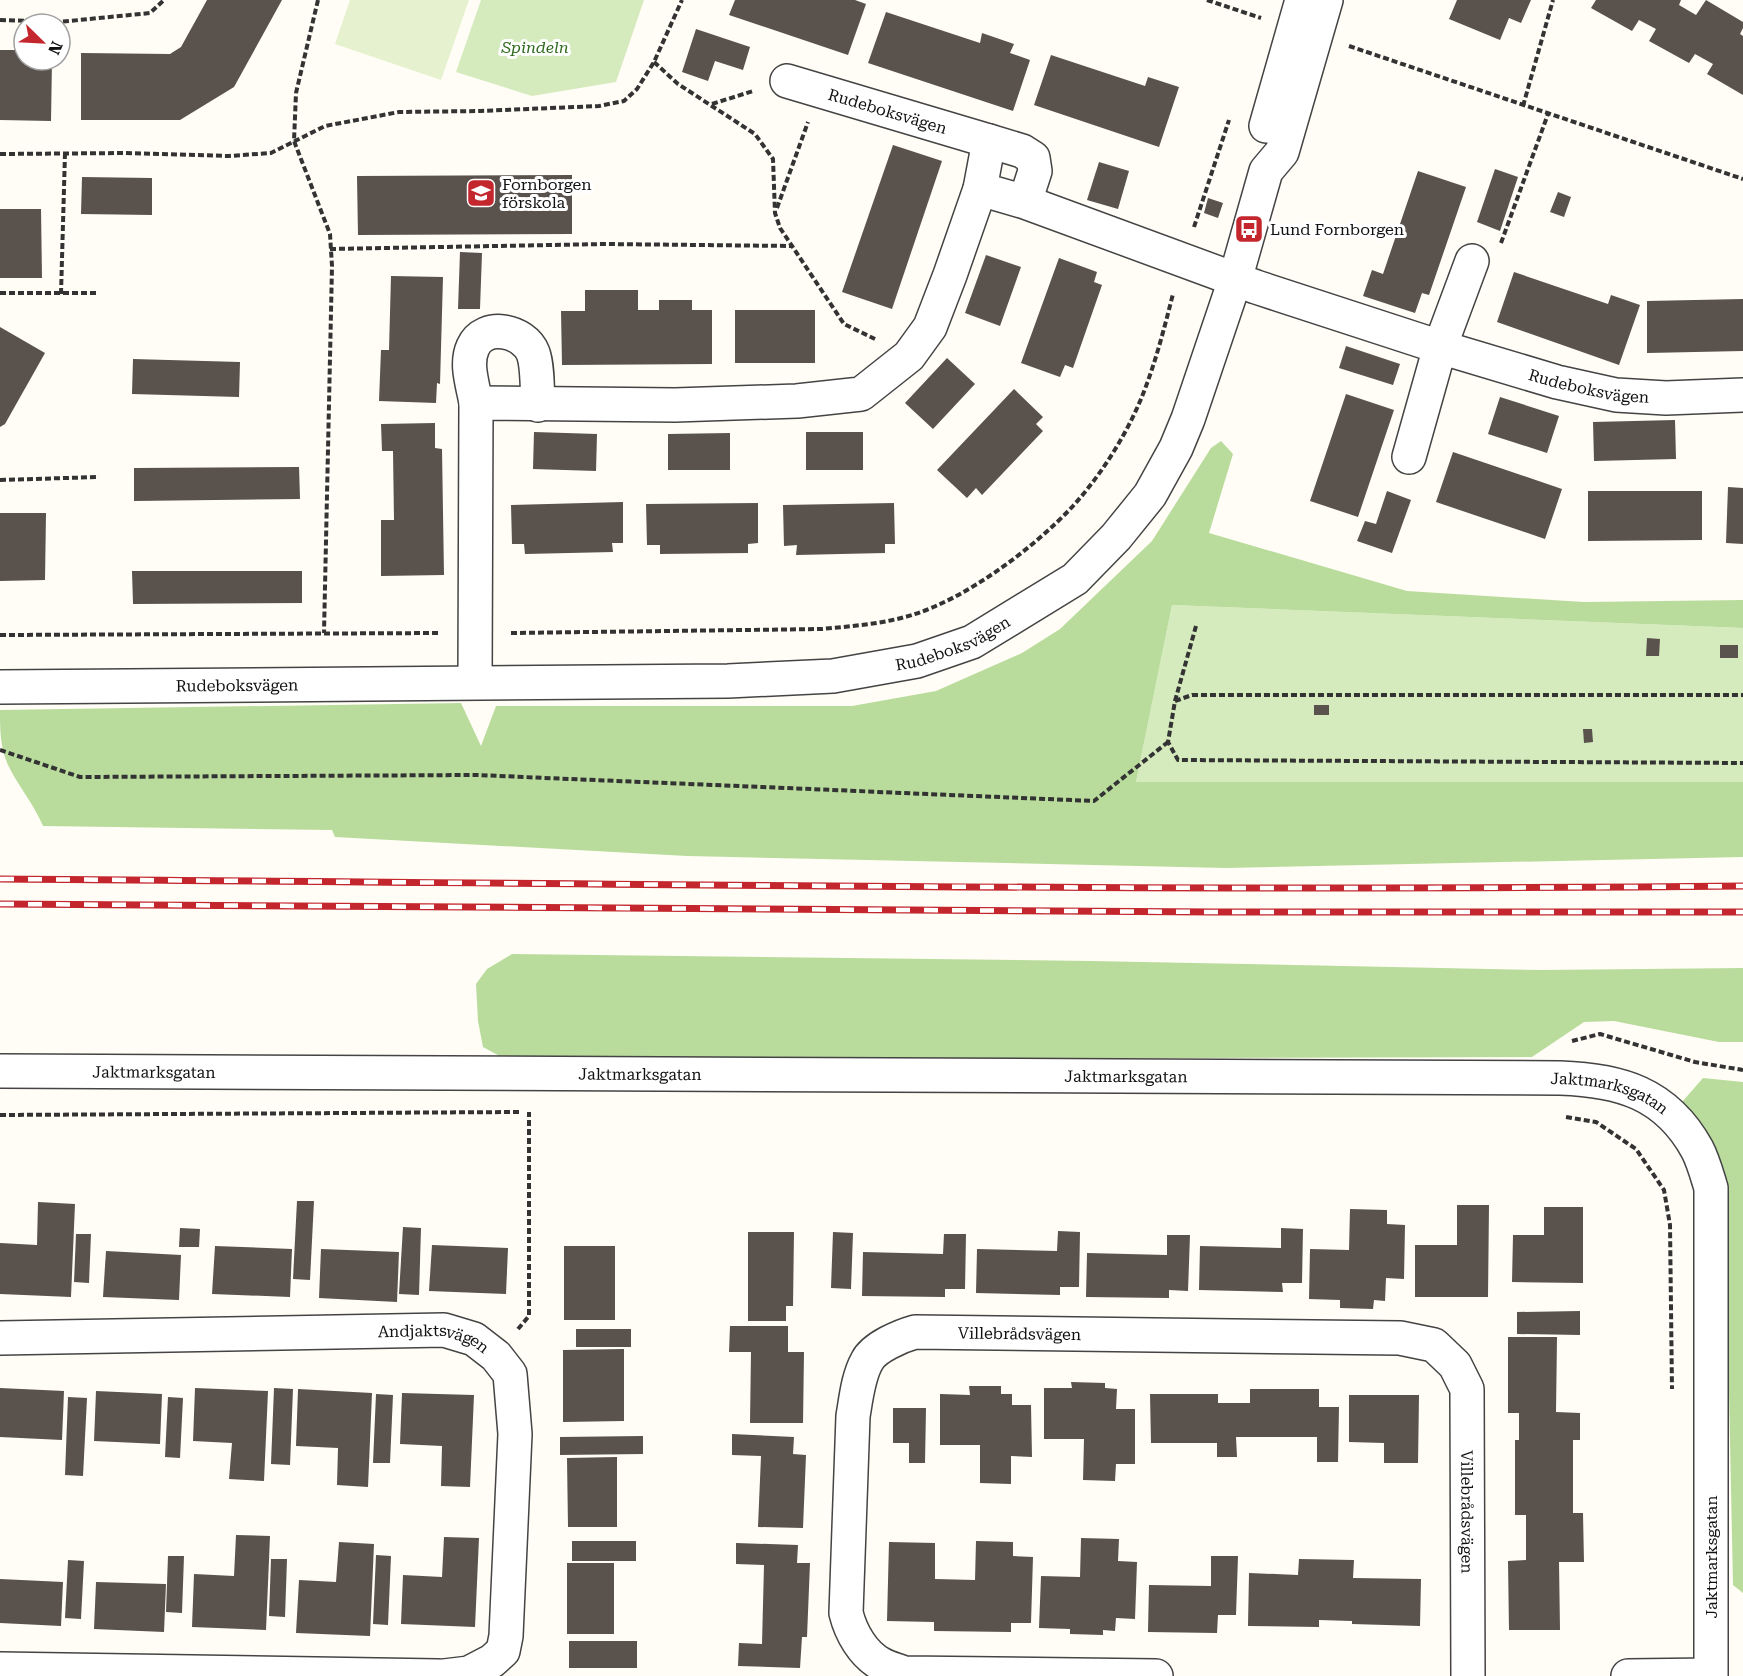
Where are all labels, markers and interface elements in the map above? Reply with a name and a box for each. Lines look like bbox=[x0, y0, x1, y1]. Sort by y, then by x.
north arrow bbox=[12, 12, 72, 72]
text: N bbox=[44, 38, 66, 57]
park label: Spindeln bbox=[500, 38, 569, 57]
street label: Rudeboksvägen bbox=[826, 84, 949, 137]
place label: Fornborgen förskola bbox=[502, 175, 592, 212]
school or university icon: Fornborgen förskola bbox=[465, 177, 497, 209]
bus stop icon: Lund Fornborgen bbox=[1233, 213, 1265, 245]
place label: Lund Fornborgen bbox=[1270, 220, 1404, 239]
street label: Rudeboksvägen bbox=[1526, 365, 1650, 406]
street label: Rudeboksvägen bbox=[894, 612, 1013, 674]
street label: Rudeboksvägen bbox=[176, 675, 298, 695]
street label: Jaktmarksgatan bbox=[92, 1062, 216, 1081]
street label: Jaktmarksgatan bbox=[578, 1064, 702, 1084]
street label: Jaktmarksgatan bbox=[1064, 1066, 1188, 1086]
street label: Jaktmarksgatan bbox=[1550, 1068, 1672, 1118]
street label: Andjaktsvägen bbox=[378, 1320, 493, 1357]
street label: Villebrådsvägen bbox=[958, 1323, 1081, 1344]
street label: Villebrådsvägen bbox=[1458, 1450, 1477, 1574]
street label: Jaktmarksgatan bbox=[1702, 1495, 1721, 1619]

